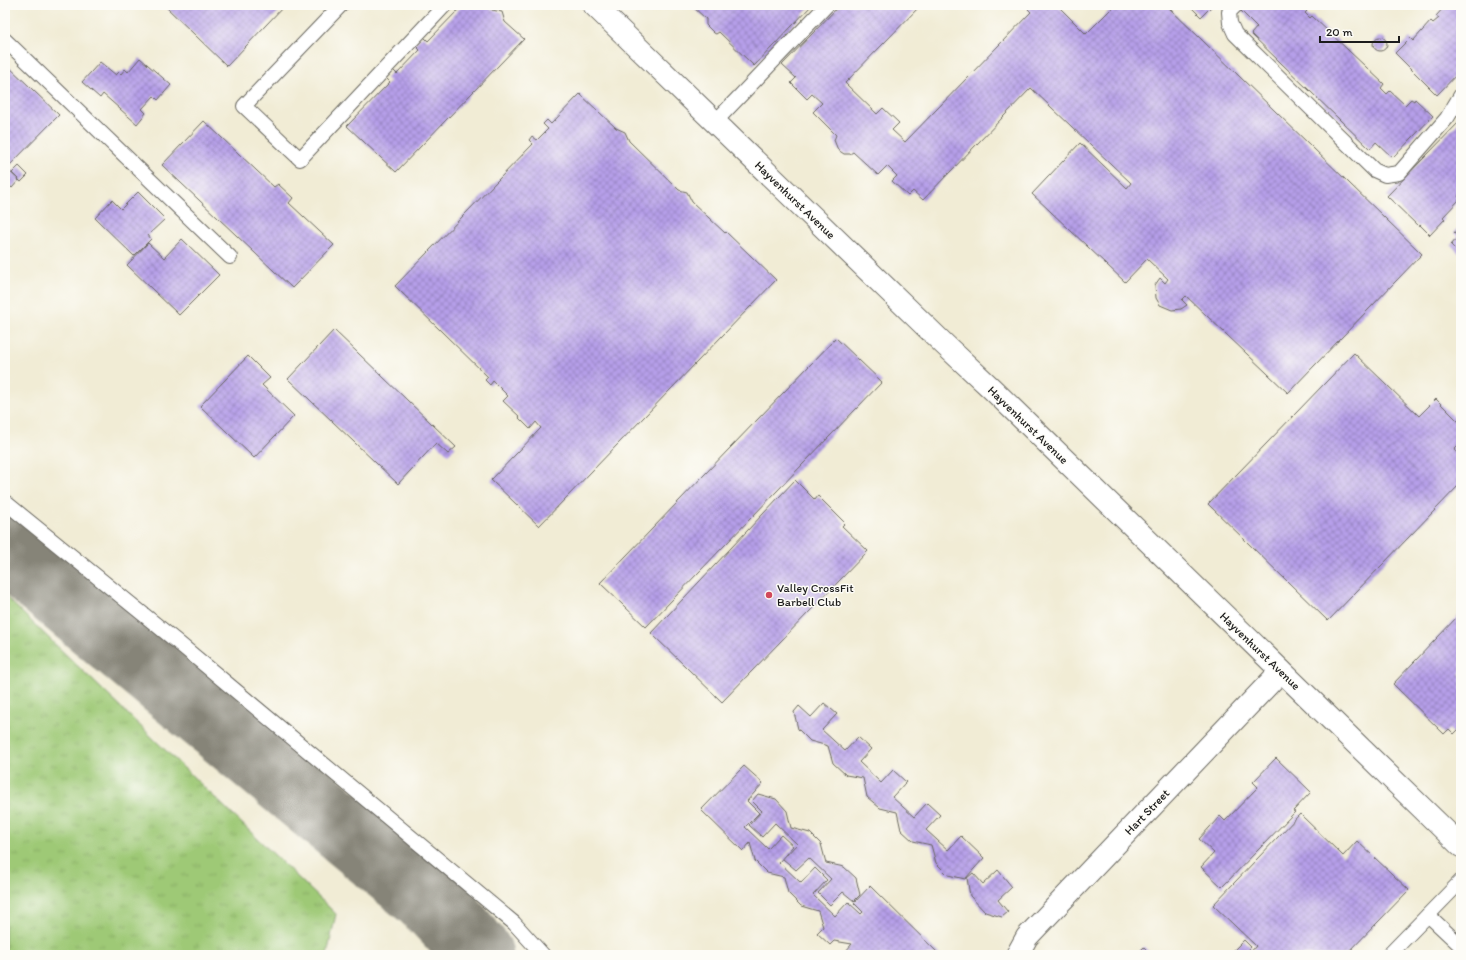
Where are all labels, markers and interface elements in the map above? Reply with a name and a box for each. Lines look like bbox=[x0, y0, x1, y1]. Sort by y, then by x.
scale bar bbox=[1320, 18, 1399, 44]
text: 20 m bbox=[1326, 25, 1353, 39]
street label: Hayvenhurst Avenue bbox=[752, 158, 838, 242]
street label: Hayvenhurst Avenue bbox=[985, 383, 1071, 467]
place label: Valley CrossFit Barbell Club bbox=[777, 581, 854, 609]
marker: Valley CrossFit Barbell Club bbox=[764, 590, 774, 600]
street label: Hayvenhurst Avenue bbox=[1217, 609, 1303, 693]
street label: Hart Street bbox=[1122, 786, 1173, 838]

